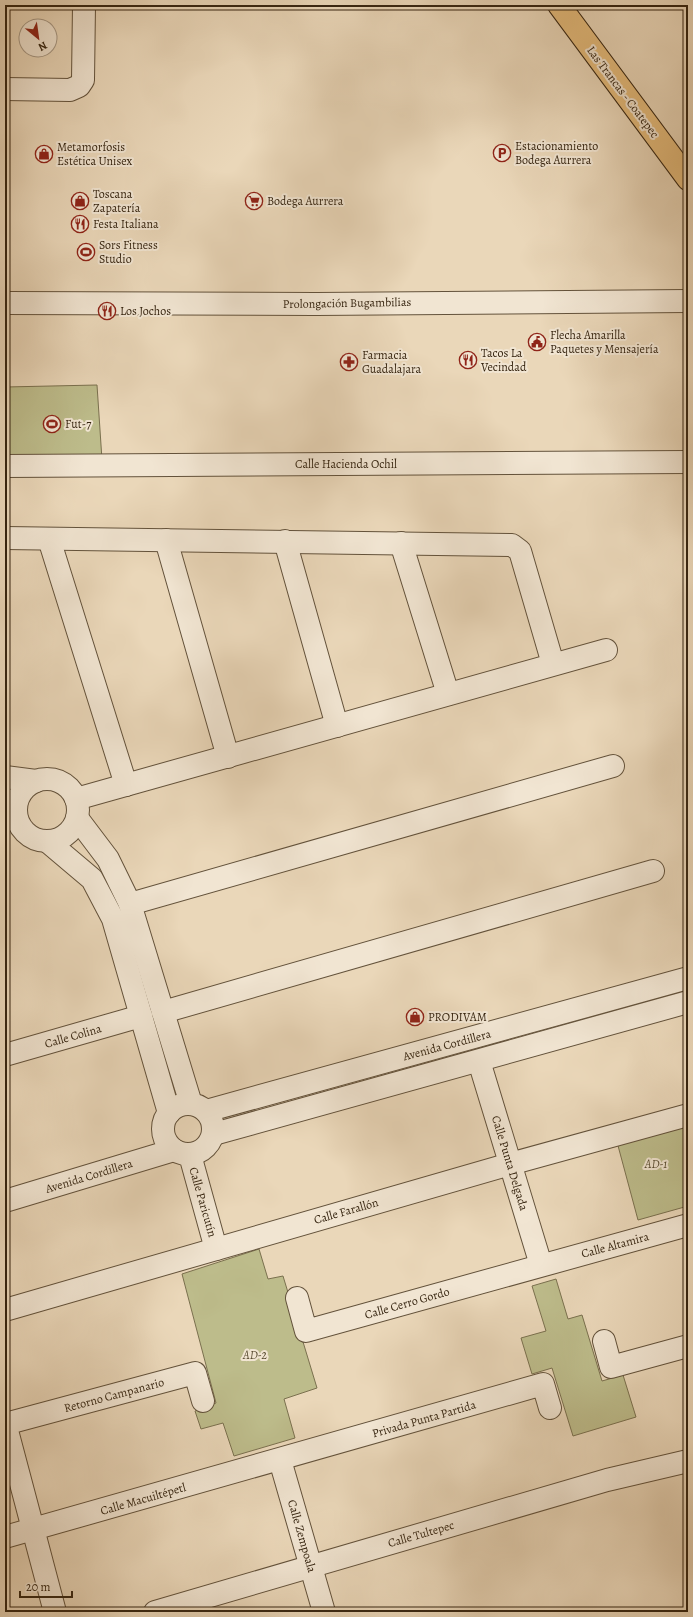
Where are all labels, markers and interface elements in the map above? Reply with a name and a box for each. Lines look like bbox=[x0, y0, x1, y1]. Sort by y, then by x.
north arrow bbox=[18, 18, 58, 58]
text: N bbox=[35, 38, 50, 55]
street label: Las Trancas - Coatepec bbox=[583, 43, 663, 141]
place label: Estacionamiento Bodega Aurrera bbox=[515, 138, 598, 168]
place label: Metamorfosis Estética Unisex bbox=[57, 139, 132, 169]
parking icon: Estacionamiento Bodega Aurrera bbox=[492, 143, 512, 163]
shop icon: Metamorfosis Estética Unisex bbox=[34, 144, 54, 164]
place label: Toscana Zapatería bbox=[93, 186, 141, 216]
shop icon: Toscana Zapatería bbox=[70, 191, 90, 211]
supermarket icon: Bodega Aurrera bbox=[244, 191, 264, 211]
place label: Bodega Aurrera bbox=[267, 193, 344, 209]
restaurant icon: Festa Italiana bbox=[70, 214, 90, 234]
place label: Festa Italiana bbox=[93, 216, 159, 232]
place label: Sors Fitness Studio bbox=[99, 237, 158, 267]
sports icon: Sors Fitness Studio bbox=[76, 242, 96, 262]
street label: Prolongación Bugambilias bbox=[283, 294, 412, 312]
restaurant icon: Los Jochos bbox=[97, 301, 117, 321]
place label: Los Jochos bbox=[120, 303, 171, 319]
place label: Flecha Amarilla Paquetes y Mensajería bbox=[550, 327, 659, 357]
public building icon: Flecha Amarilla Paquetes y Mensajería bbox=[527, 332, 547, 352]
place label: Tacos La Vecindad bbox=[480, 345, 527, 375]
place label: Farmacia Guadalajara bbox=[362, 347, 421, 377]
restaurant icon: Tacos La Vecindad bbox=[458, 350, 478, 370]
pharmacy icon: Farmacia Guadalajara bbox=[339, 352, 359, 372]
sports icon: Fut-7 bbox=[42, 414, 62, 434]
place label: Fut-7 bbox=[65, 416, 92, 432]
street label: Calle Hacienda Ochil bbox=[295, 456, 397, 472]
shop icon: PRODIVAM bbox=[405, 1007, 425, 1027]
place label: PRODIVAM bbox=[428, 1009, 487, 1025]
street label: Calle Colina bbox=[43, 1020, 104, 1052]
street label: Avenida Cordillera bbox=[400, 1025, 493, 1065]
street label: Calle Punta Delgada bbox=[488, 1114, 532, 1213]
street label: Avenida Cordillera bbox=[42, 1155, 135, 1197]
park label: AD-1 bbox=[644, 1156, 667, 1172]
street label: Calle Paricutín bbox=[185, 1165, 221, 1239]
street label: Calle Farallón bbox=[312, 1194, 381, 1228]
street label: Calle Altamira bbox=[579, 1228, 651, 1262]
street label: Calle Cerro Gordo bbox=[363, 1283, 451, 1323]
park label: AD-2 bbox=[242, 1347, 268, 1363]
street label: Retorno Campanario bbox=[62, 1374, 166, 1416]
street label: Privada Punta Partida bbox=[370, 1396, 478, 1441]
street label: Calle Macuiltépetl bbox=[98, 1479, 188, 1519]
street label: Calle Zempoala bbox=[284, 1498, 320, 1575]
street label: Calle Tultepec bbox=[386, 1517, 456, 1551]
scale bar bbox=[20, 1573, 72, 1599]
text: 20 m bbox=[26, 1579, 50, 1595]

